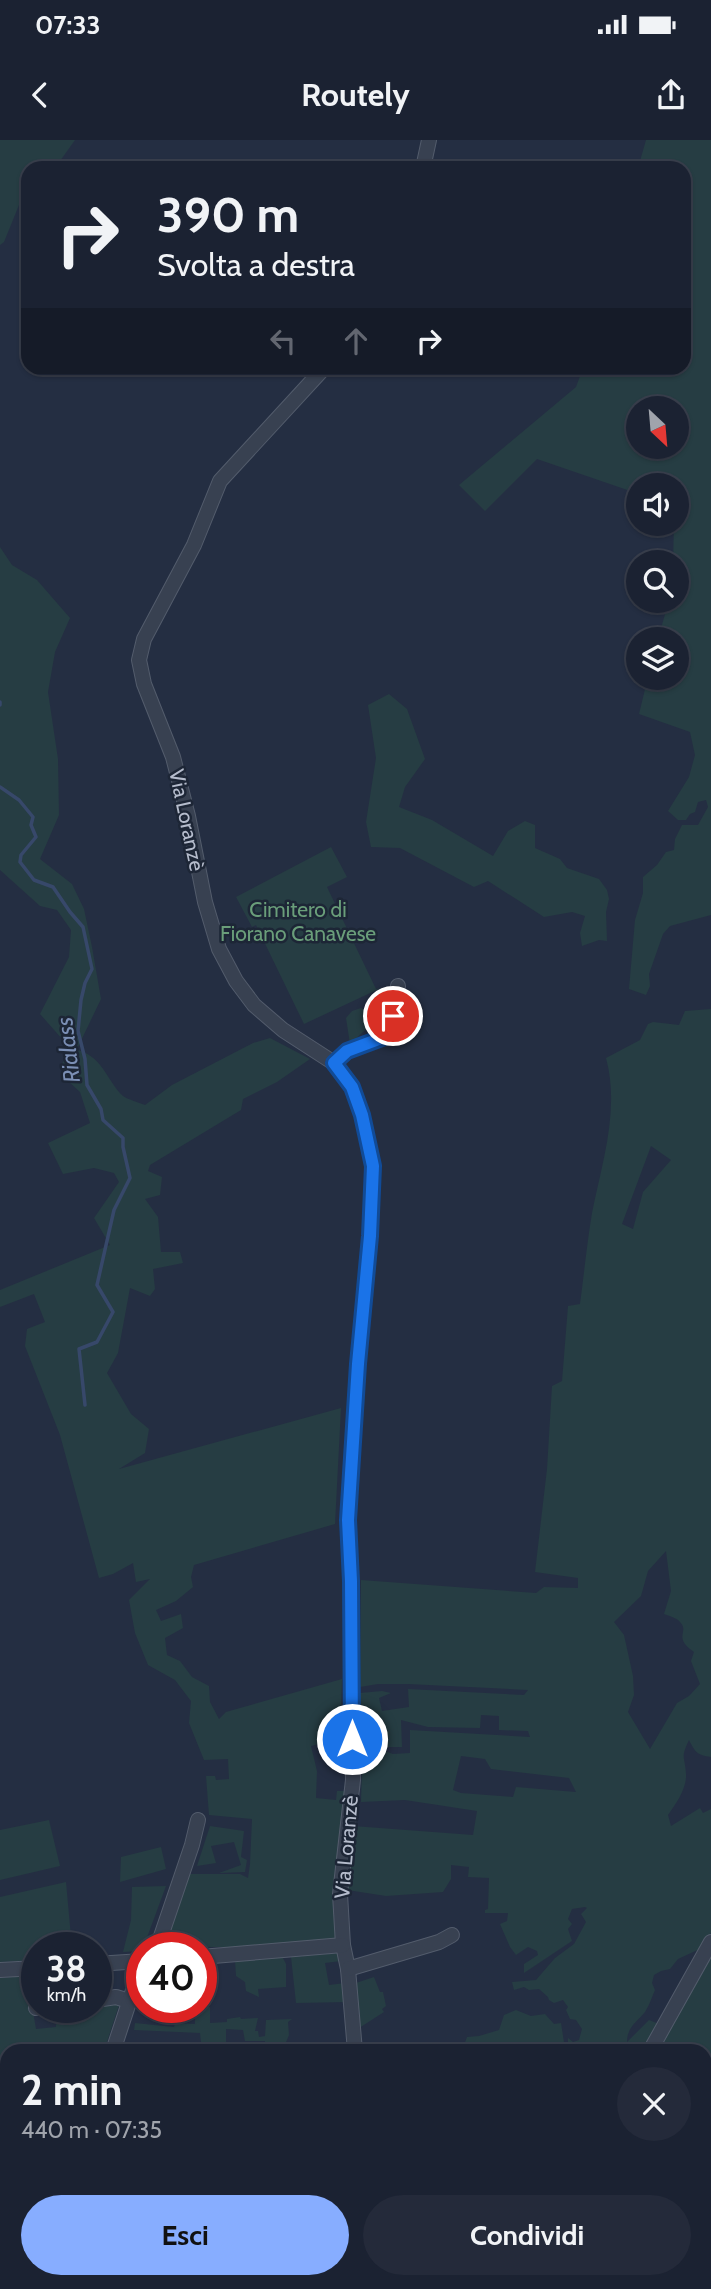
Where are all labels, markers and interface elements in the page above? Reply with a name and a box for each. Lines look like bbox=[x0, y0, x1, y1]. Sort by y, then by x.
text: 07:33 bbox=[35, 9, 100, 41]
text: Routely bbox=[301, 75, 410, 114]
icon: back bbox=[21, 76, 59, 114]
icon: share bbox=[652, 76, 690, 114]
text: 390 m bbox=[157, 185, 299, 244]
icon: right bbox=[42, 189, 133, 280]
text: Svolta a destra bbox=[157, 245, 355, 284]
icon: left bbox=[264, 322, 302, 360]
icon: ahead bbox=[337, 322, 375, 360]
icon: right bbox=[410, 322, 448, 360]
north arrow bbox=[626, 396, 690, 458]
map controls bbox=[626, 396, 689, 690]
button: sound bbox=[626, 473, 689, 536]
button: search bbox=[626, 550, 689, 613]
button: layers bbox=[626, 627, 689, 690]
street label: Via Loranzè bbox=[164, 767, 210, 873]
park label: Cimitero di Fiorano Canavese bbox=[220, 897, 376, 946]
pin bbox=[363, 986, 423, 1046]
icon: arrive bbox=[374, 997, 412, 1035]
water label: Rialass bbox=[50, 1016, 86, 1084]
position arrow bbox=[315, 1702, 389, 1776]
street label: Via Loranzè bbox=[329, 1794, 363, 1900]
speed limit sign: 40 bbox=[126, 1932, 217, 2023]
text: 38 bbox=[46, 1947, 87, 1990]
text: km/h bbox=[47, 1984, 86, 2006]
text: 2 min bbox=[21, 2064, 122, 2116]
button: close bbox=[617, 2067, 691, 2141]
text: 440 m · 07:35 bbox=[21, 2116, 162, 2144]
button: Esci bbox=[21, 2195, 349, 2275]
button: Condividi bbox=[363, 2195, 691, 2275]

